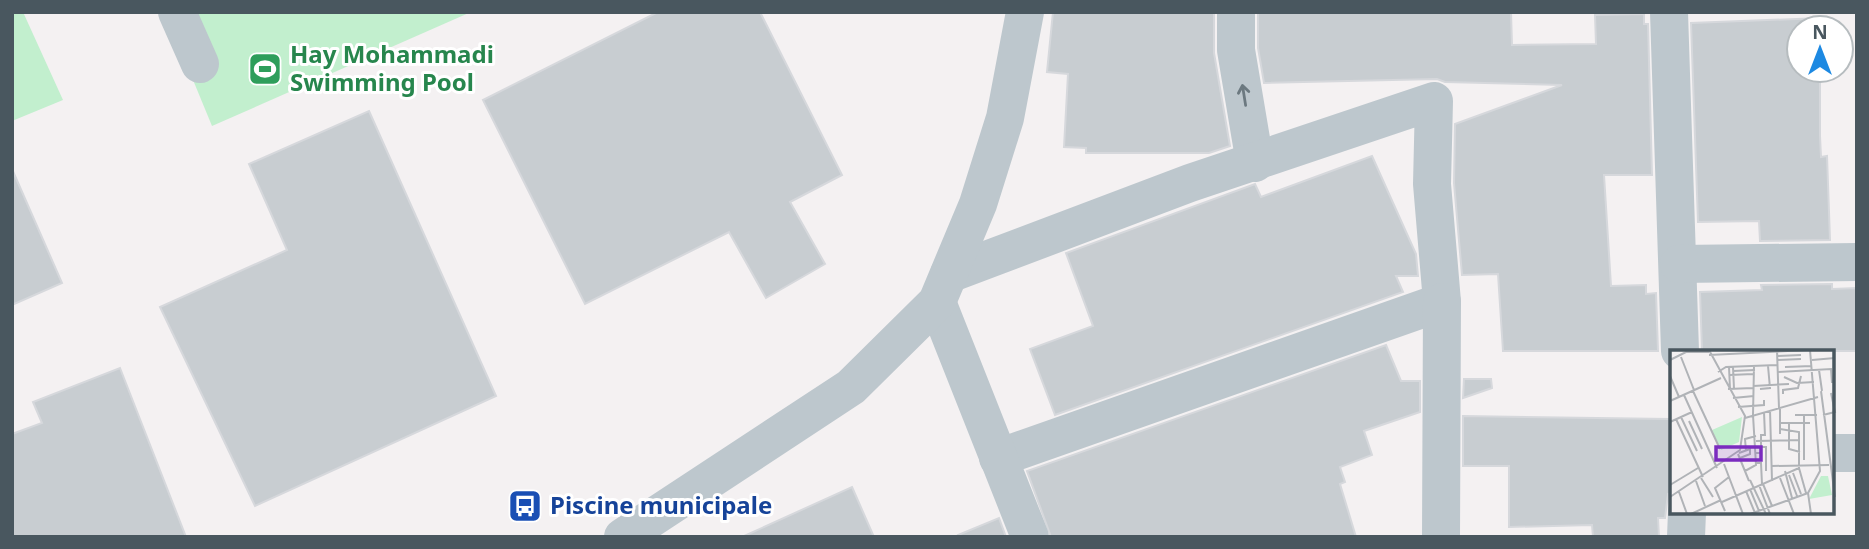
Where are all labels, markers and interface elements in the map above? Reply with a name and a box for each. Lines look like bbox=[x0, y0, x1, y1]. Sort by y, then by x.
north arrow bbox=[1785, 14, 1855, 84]
text: N bbox=[1812, 19, 1828, 45]
place label: Hay Mohammadi Swimming Pool bbox=[290, 37, 494, 98]
sports icon: Hay Mohammadi Swimming Pool bbox=[246, 50, 284, 88]
one-way arrow bbox=[1237, 84, 1250, 107]
inset map bbox=[1670, 350, 1834, 514]
bus stop icon: Piscine municipale bbox=[506, 487, 544, 525]
place label: Piscine municipale bbox=[550, 488, 772, 521]

